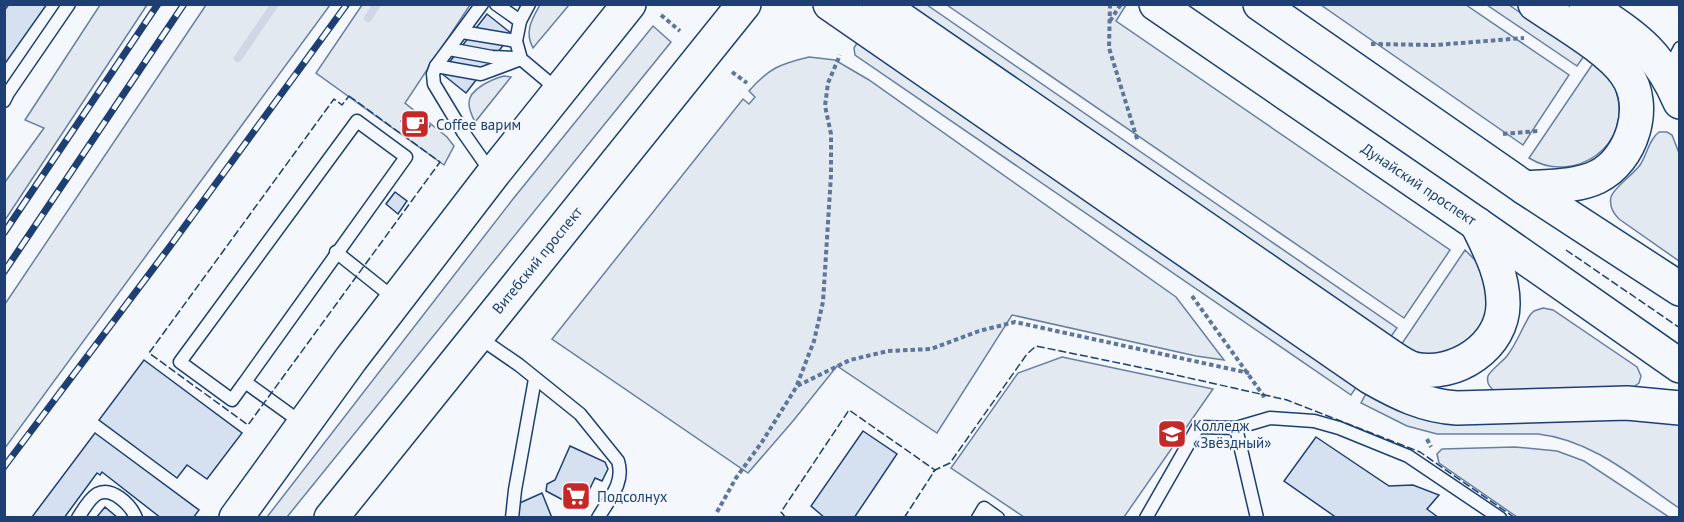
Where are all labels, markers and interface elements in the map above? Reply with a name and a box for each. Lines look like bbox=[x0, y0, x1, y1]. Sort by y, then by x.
cafe icon: Coffee варим bbox=[399, 108, 431, 140]
place label: Coffee варим bbox=[436, 115, 521, 134]
street label: Дунайский проспект bbox=[1358, 139, 1480, 229]
street label: Витебский проспект bbox=[488, 203, 586, 317]
place label: Колледж «Звёздный» bbox=[1193, 416, 1271, 452]
school or university icon: Колледж «Звёздный» bbox=[1156, 418, 1188, 450]
supermarket icon: Подсолнух bbox=[560, 480, 592, 512]
place label: Подсолнух bbox=[597, 487, 668, 506]

